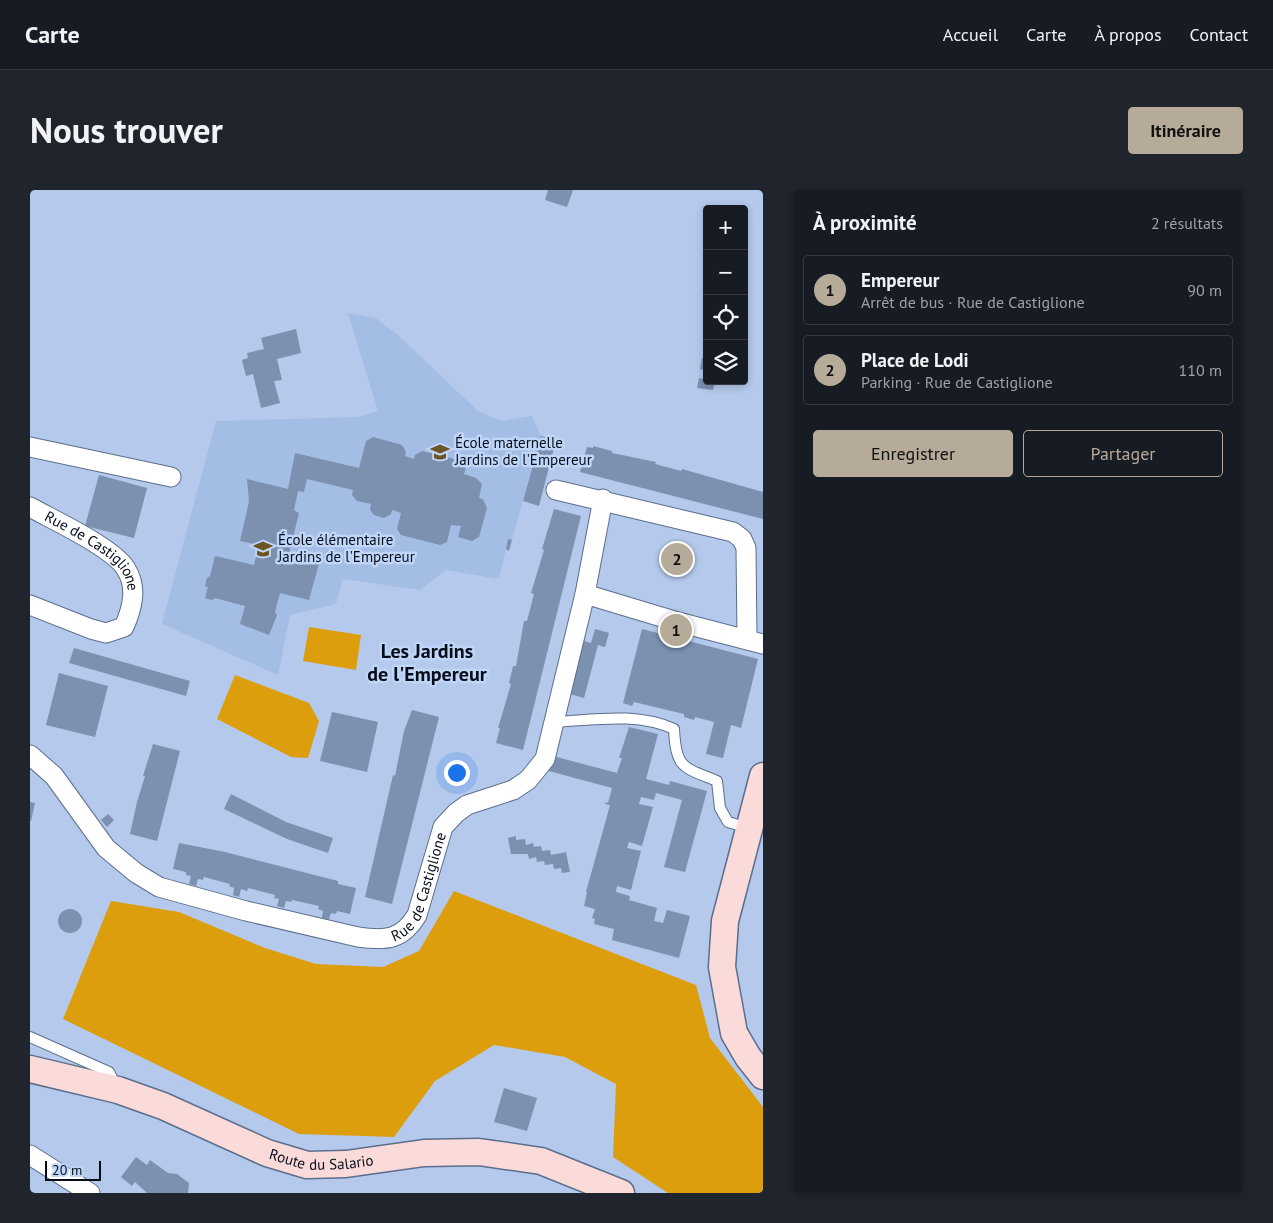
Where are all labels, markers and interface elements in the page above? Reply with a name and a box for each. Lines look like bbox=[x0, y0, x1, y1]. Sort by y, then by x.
text: Carte bbox=[25, 19, 80, 50]
text: Accueil bbox=[943, 23, 998, 46]
text: Carte bbox=[1026, 23, 1067, 46]
text: À propos bbox=[1095, 23, 1162, 46]
text: Contact bbox=[1190, 23, 1248, 46]
text: Nous trouver bbox=[30, 107, 223, 153]
button: Itinéraire bbox=[1128, 107, 1243, 154]
map controls bbox=[703, 205, 748, 385]
button: + bbox=[703, 205, 748, 250]
text: À proximité bbox=[813, 209, 917, 236]
text: 2 résultats bbox=[1151, 213, 1223, 233]
button: − bbox=[703, 250, 748, 295]
text: Empereur bbox=[861, 268, 939, 292]
text: 1 bbox=[825, 280, 835, 300]
text: 90 m bbox=[1187, 280, 1222, 300]
text: Arrêt de bus · Rue de Castiglione bbox=[861, 292, 1085, 312]
button: locate bbox=[703, 295, 748, 340]
button: layers bbox=[703, 340, 748, 385]
text: Place de Lodi bbox=[861, 348, 969, 372]
text: 2 bbox=[825, 360, 835, 380]
text: 110 m bbox=[1179, 360, 1222, 380]
text: Parking · Rue de Castiglione bbox=[861, 372, 1053, 392]
button: Enregistrer bbox=[813, 430, 1013, 477]
button: Partager bbox=[1023, 430, 1223, 477]
place label: École maternelle Jardins de l'Empereur bbox=[454, 433, 592, 469]
school or university icon: École maternelle Jardins de l'Empereur bbox=[429, 441, 451, 463]
street label: Rue de Castiglione bbox=[42, 507, 143, 592]
place label: École élémentaire Jardins de l'Empereur bbox=[277, 530, 415, 566]
school or university icon: École élémentaire Jardins de l'Empereur bbox=[252, 538, 274, 560]
pin: 2 bbox=[661, 540, 693, 578]
pin: 1 bbox=[660, 611, 692, 649]
district label: Les Jardins de l'Empereur bbox=[367, 638, 487, 687]
your location bbox=[444, 760, 470, 786]
street label: Rue de Castiglione bbox=[388, 830, 450, 946]
street label: Route du Salario bbox=[267, 1144, 375, 1174]
scale bar bbox=[45, 1158, 101, 1181]
text: 20 m bbox=[52, 1161, 82, 1179]

